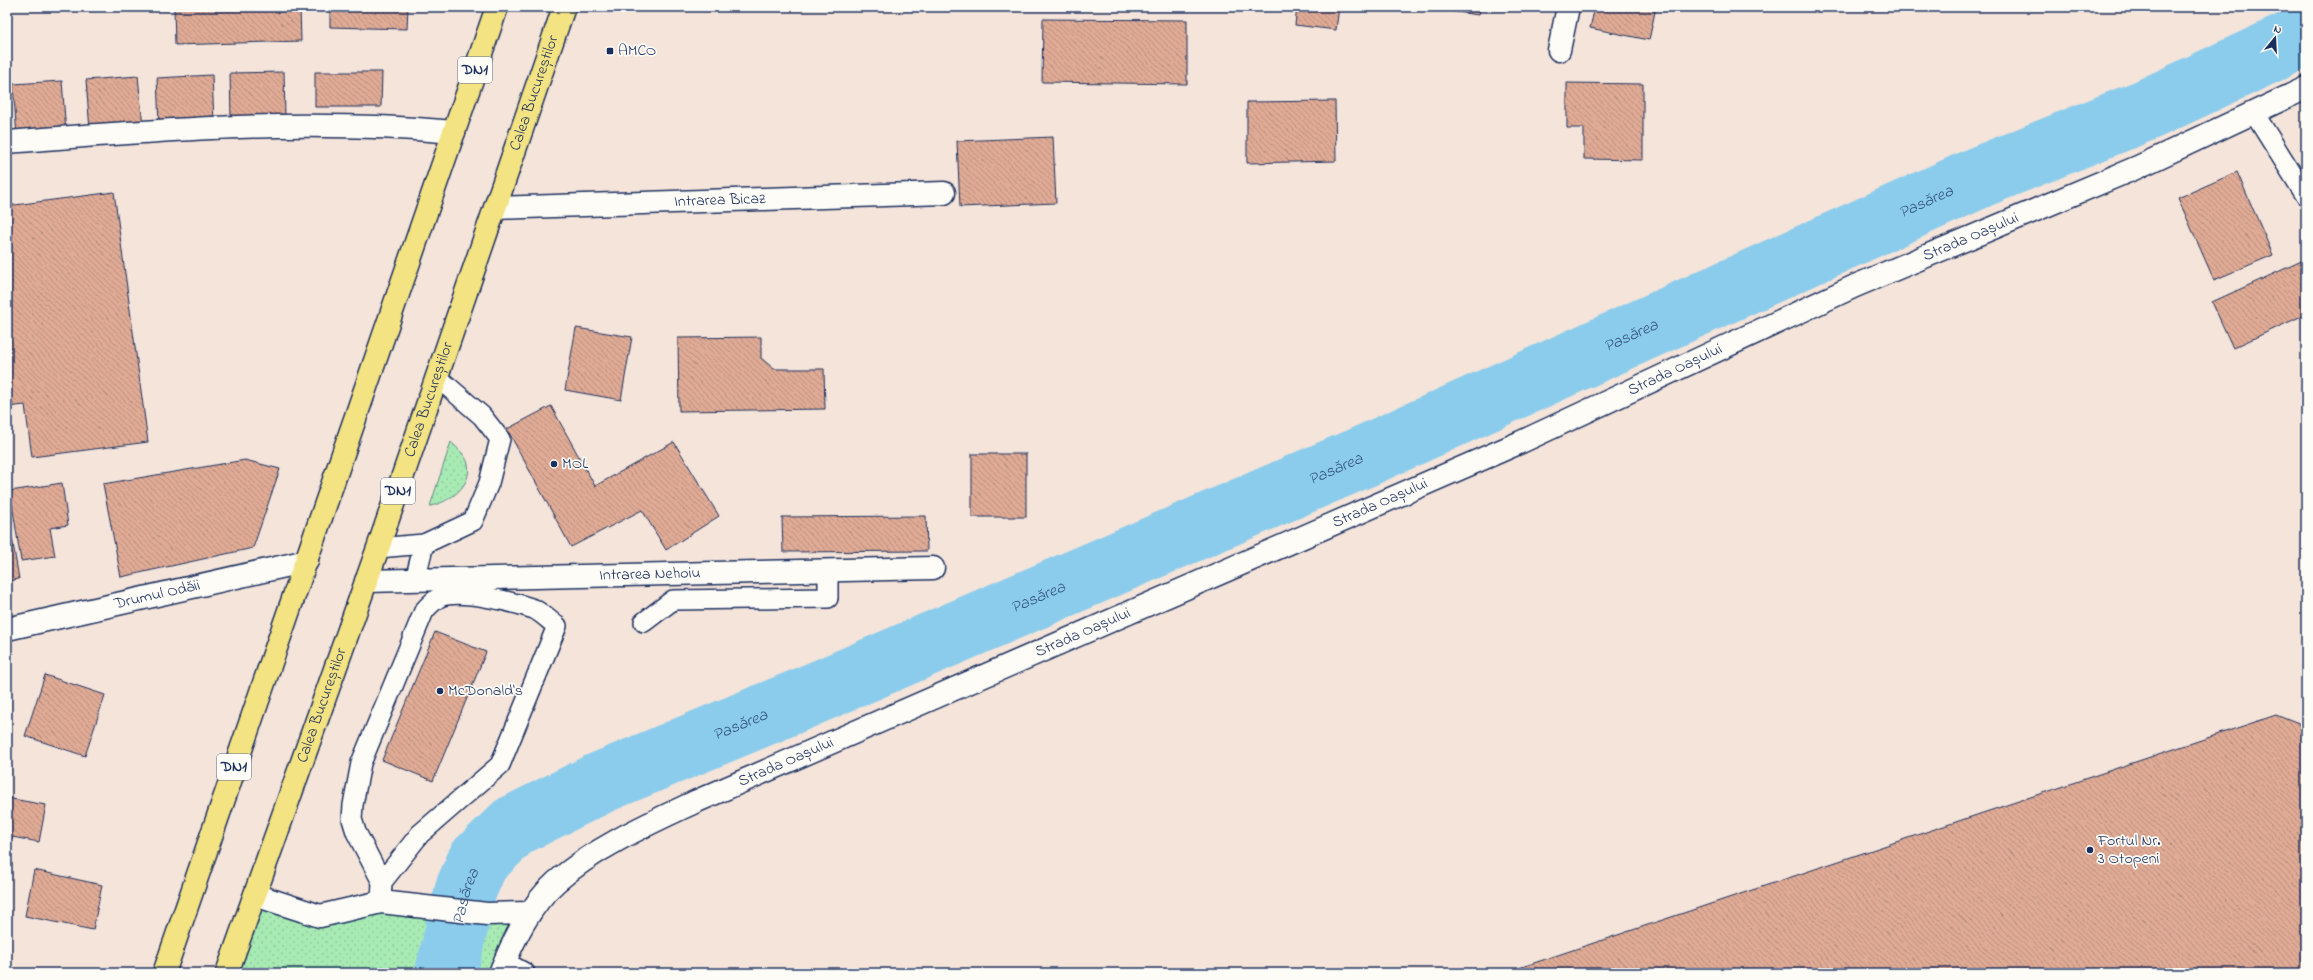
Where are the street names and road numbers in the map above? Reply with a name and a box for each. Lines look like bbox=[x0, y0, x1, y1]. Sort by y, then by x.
street label: Calea Bucureștilor bbox=[503, 32, 565, 154]
road number: DN1 bbox=[458, 57, 492, 83]
street label: Intrarea Bicaz bbox=[674, 187, 766, 214]
street label: Strada Oașului bbox=[1919, 206, 2023, 268]
street label: Strada Oașului bbox=[1624, 337, 1727, 402]
street label: Calea Bucureștilor bbox=[398, 339, 460, 461]
street label: Strada Oașului bbox=[1328, 472, 1432, 535]
road number: DN1 bbox=[381, 478, 415, 504]
street label: Intrarea Nehoiu bbox=[599, 561, 701, 588]
street label: Drumul Odăii bbox=[111, 574, 203, 617]
street label: Strada Oașului bbox=[1031, 601, 1135, 664]
street label: Calea Bucureștilor bbox=[291, 644, 354, 766]
street label: Strada Oașului bbox=[734, 731, 838, 794]
road number: DN1 bbox=[217, 754, 251, 780]

